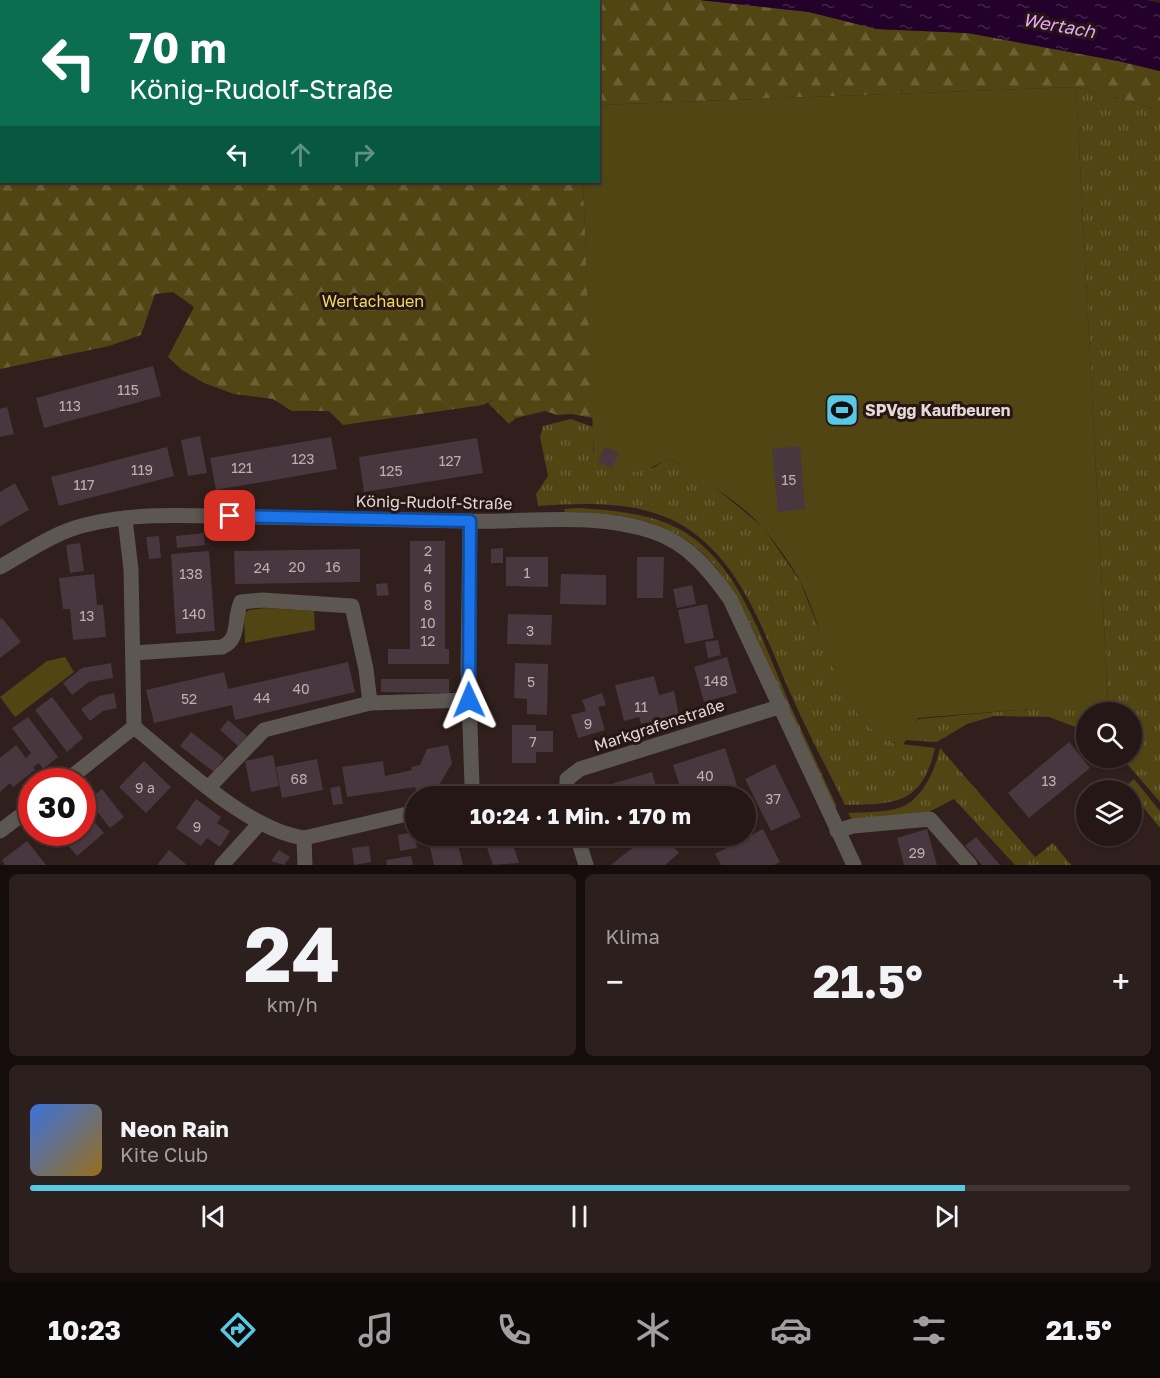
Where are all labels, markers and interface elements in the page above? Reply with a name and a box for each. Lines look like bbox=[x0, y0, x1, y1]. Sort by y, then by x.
water label: Wertach bbox=[1021, 8, 1098, 42]
text: 70 m bbox=[129, 22, 226, 72]
icon: left bbox=[30, 24, 108, 102]
text: König-Rudolf-Straße bbox=[129, 73, 393, 105]
icon: left bbox=[221, 138, 254, 171]
icon: ahead bbox=[284, 138, 317, 171]
icon: right bbox=[347, 138, 380, 171]
park label: Wertachauen bbox=[322, 291, 424, 311]
house number: 115 bbox=[117, 381, 139, 398]
sports icon: SPVgg Kaufbeuren bbox=[824, 392, 860, 428]
house number: 113 bbox=[59, 397, 81, 414]
place label: SPVgg Kaufbeuren bbox=[865, 400, 1010, 420]
house number: 123 bbox=[291, 450, 315, 467]
house number: 127 bbox=[439, 452, 461, 469]
house number: 121 bbox=[231, 459, 253, 476]
house number: 119 bbox=[131, 461, 153, 478]
house number: 125 bbox=[379, 462, 403, 479]
house number: 15 bbox=[782, 471, 796, 488]
house number: 117 bbox=[74, 476, 95, 493]
pin bbox=[204, 490, 255, 541]
street label: König-Rudolf-Straße bbox=[356, 491, 512, 513]
icon: arrive bbox=[213, 499, 246, 532]
house number: 2 bbox=[424, 542, 432, 559]
house number: 20 bbox=[289, 558, 305, 575]
house number: 16 bbox=[325, 558, 341, 575]
house number: 24 bbox=[254, 559, 270, 576]
house number: 4 bbox=[424, 560, 432, 577]
house number: 1 bbox=[524, 564, 531, 581]
house number: 138 bbox=[179, 565, 203, 582]
house number: 6 bbox=[424, 578, 432, 595]
house number: 8 bbox=[424, 596, 432, 613]
house number: 140 bbox=[182, 605, 206, 622]
house number: 13 bbox=[80, 607, 94, 624]
house number: 10 bbox=[420, 614, 436, 631]
house number: 3 bbox=[526, 622, 534, 639]
house number: 12 bbox=[421, 632, 435, 649]
position arrow bbox=[437, 668, 501, 732]
house number: 148 bbox=[704, 672, 728, 689]
house number: 5 bbox=[527, 673, 535, 690]
house number: 40 bbox=[292, 680, 310, 697]
house number: 44 bbox=[253, 689, 271, 706]
house number: 52 bbox=[181, 690, 197, 707]
street label: Markgrafenstraße bbox=[591, 694, 727, 756]
house number: 11 bbox=[634, 698, 648, 715]
map controls bbox=[1076, 702, 1142, 846]
button: search bbox=[1076, 702, 1142, 768]
house number: 9 bbox=[584, 715, 592, 732]
house number: 7 bbox=[529, 733, 537, 750]
house number: 40 bbox=[696, 767, 714, 784]
speed limit sign: 30 bbox=[18, 768, 96, 846]
house number: 68 bbox=[290, 770, 308, 787]
house number: 13 bbox=[1042, 772, 1056, 789]
house number: 9 a bbox=[135, 779, 155, 796]
button: layers bbox=[1076, 780, 1142, 846]
house number: 37 bbox=[765, 790, 781, 807]
text: 10:24 · 1 Min. · 170 m bbox=[470, 802, 691, 829]
house number: 9 bbox=[193, 818, 201, 835]
house number: 29 bbox=[909, 844, 925, 861]
text: 24 bbox=[244, 906, 340, 999]
text: Klima bbox=[606, 924, 660, 948]
text: 21.5° bbox=[813, 954, 923, 1008]
text: − bbox=[606, 962, 624, 1001]
text: + bbox=[1112, 962, 1130, 1001]
text: km/h bbox=[267, 992, 318, 1016]
text: Neon Rain bbox=[120, 1115, 229, 1142]
text: Kite Club bbox=[120, 1142, 208, 1166]
icon: previous bbox=[197, 1200, 230, 1233]
icon: pause bbox=[563, 1200, 596, 1233]
icon: next bbox=[930, 1200, 963, 1233]
icon: directions bbox=[217, 1309, 259, 1351]
icon: music bbox=[355, 1309, 397, 1351]
icon: phone bbox=[493, 1309, 535, 1351]
icon: climate bbox=[632, 1309, 674, 1351]
icon: car bbox=[770, 1309, 812, 1351]
icon: filters bbox=[908, 1309, 950, 1351]
text: 10:23 bbox=[48, 1314, 121, 1346]
text: 21.5° bbox=[1046, 1314, 1112, 1346]

